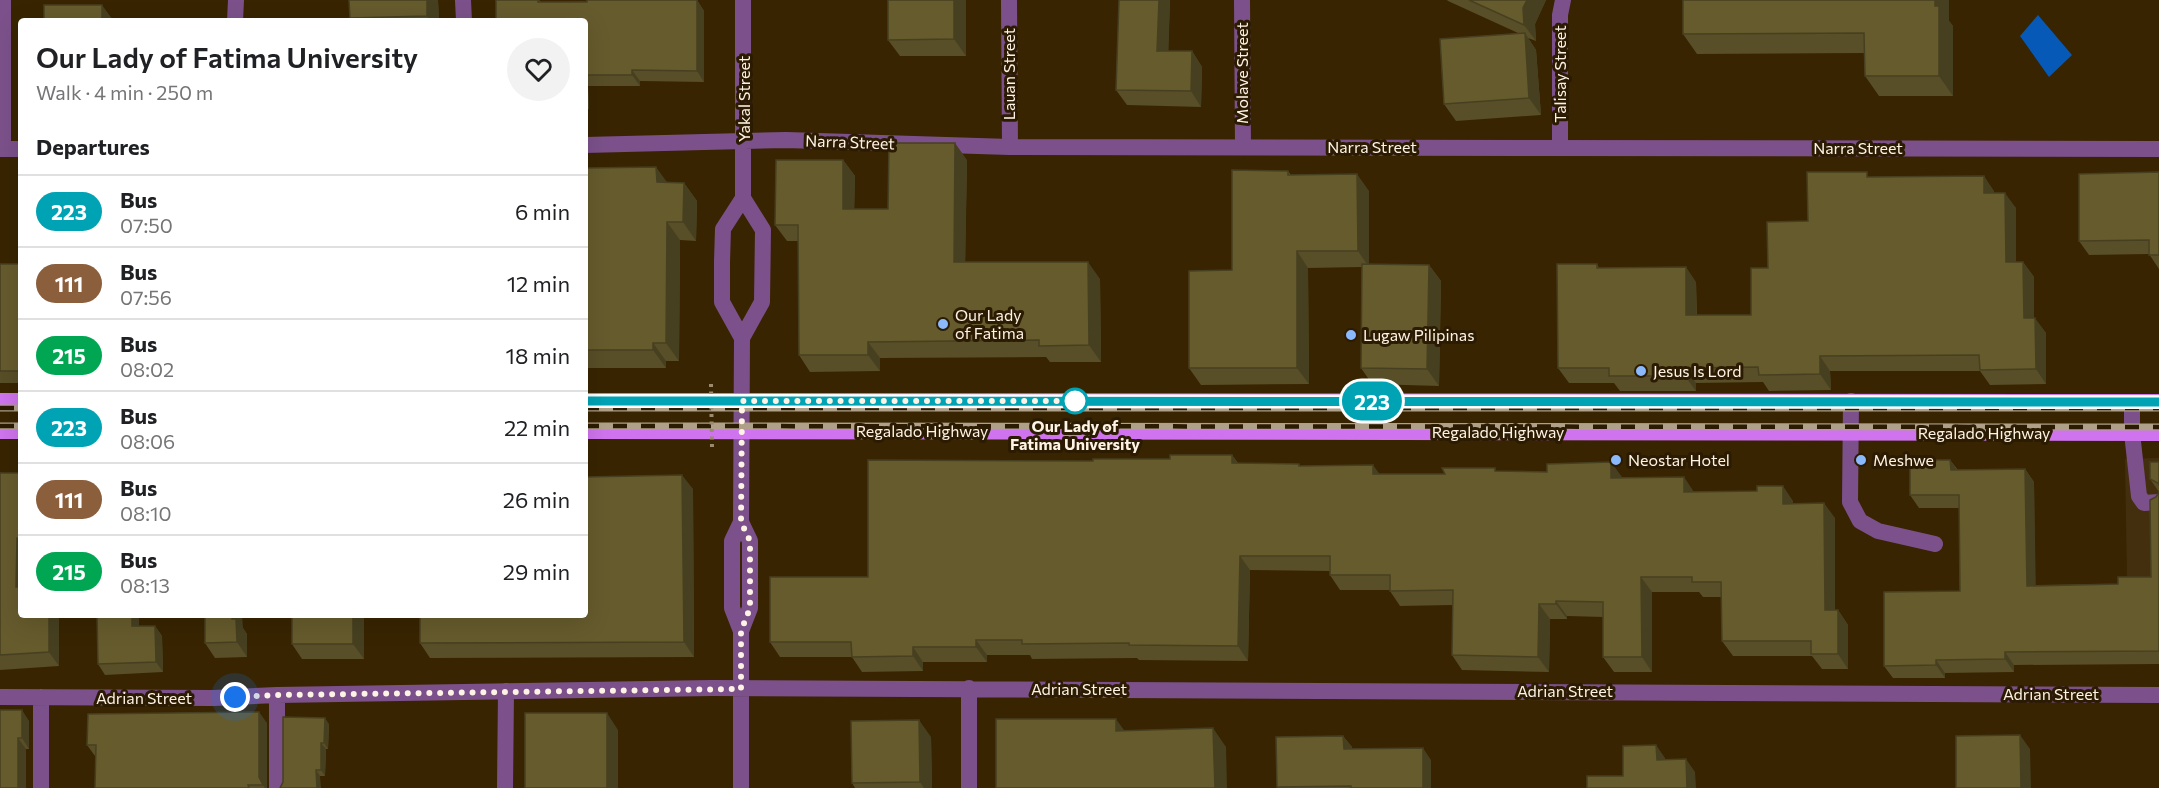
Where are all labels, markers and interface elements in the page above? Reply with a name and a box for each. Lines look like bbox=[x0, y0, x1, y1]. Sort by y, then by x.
street label: Molave Street bbox=[1232, 22, 1251, 124]
street label: Talisay Street bbox=[1550, 25, 1569, 123]
street label: Lauan Street bbox=[999, 27, 1018, 120]
button: heart bbox=[507, 38, 570, 101]
text: Our Lady of Fatima University bbox=[36, 40, 418, 74]
street label: Yakal Street bbox=[734, 55, 753, 142]
text: Walk · 4 min · 250 m bbox=[36, 80, 213, 104]
street label: Narra Street bbox=[805, 130, 896, 153]
text: Departures bbox=[36, 133, 150, 160]
street label: Narra Street bbox=[1327, 137, 1417, 156]
street label: Narra Street bbox=[1813, 138, 1903, 157]
text: Bus bbox=[120, 186, 157, 213]
text: 6 min bbox=[515, 198, 570, 225]
text: 223 bbox=[51, 199, 87, 224]
text: 07:50 bbox=[120, 213, 173, 237]
text: Bus bbox=[120, 258, 157, 285]
text: 12 min bbox=[507, 270, 570, 297]
text: 111 bbox=[55, 271, 83, 296]
text: 07:56 bbox=[120, 285, 172, 309]
place label: Our Lady of Fatima bbox=[955, 305, 1024, 342]
marker: Our Lady of Fatima bbox=[936, 317, 950, 331]
place label: Lugaw Pilipinas bbox=[1363, 325, 1474, 344]
marker: Lugaw Pilipinas bbox=[1344, 328, 1358, 342]
text: Bus bbox=[120, 330, 157, 357]
text: 18 min bbox=[506, 342, 570, 369]
text: 215 bbox=[52, 343, 86, 368]
text: 08:02 bbox=[120, 357, 174, 381]
place label: Jesus Is Lord bbox=[1653, 361, 1742, 380]
marker: Jesus Is Lord bbox=[1634, 364, 1648, 378]
line badge: 223 bbox=[1338, 382, 1406, 420]
marker: Our Lady of Fatima University bbox=[1062, 388, 1088, 414]
text: 223 bbox=[1354, 389, 1390, 414]
text: Bus bbox=[120, 402, 157, 429]
text: 22 min bbox=[504, 414, 570, 441]
text: 223 bbox=[51, 415, 87, 440]
place label: Our Lady of Fatima University bbox=[1010, 416, 1140, 453]
street label: Regalado Highway bbox=[856, 421, 988, 440]
street label: Regalado Highway bbox=[1432, 422, 1564, 441]
street label: Regalado Highway bbox=[1918, 423, 2050, 442]
text: 08:06 bbox=[120, 429, 175, 453]
place label: Neostar Hotel bbox=[1628, 450, 1730, 469]
place label: Meshwe bbox=[1873, 450, 1934, 469]
marker: Neostar Hotel bbox=[1609, 453, 1623, 467]
marker: Meshwe bbox=[1854, 453, 1868, 467]
text: Bus bbox=[120, 474, 157, 501]
text: 26 min bbox=[503, 486, 570, 513]
text: 111 bbox=[55, 487, 83, 512]
text: 08:10 bbox=[120, 501, 172, 525]
text: Bus bbox=[120, 546, 157, 573]
text: 29 min bbox=[503, 558, 570, 585]
text: 215 bbox=[52, 559, 86, 584]
text: 08:13 bbox=[120, 573, 170, 597]
street label: Adrian Street bbox=[1031, 679, 1128, 698]
street label: Adrian Street bbox=[1517, 681, 1614, 700]
your location bbox=[220, 682, 250, 712]
street label: Adrian Street bbox=[2003, 684, 2100, 703]
street label: Adrian Street bbox=[96, 688, 193, 707]

